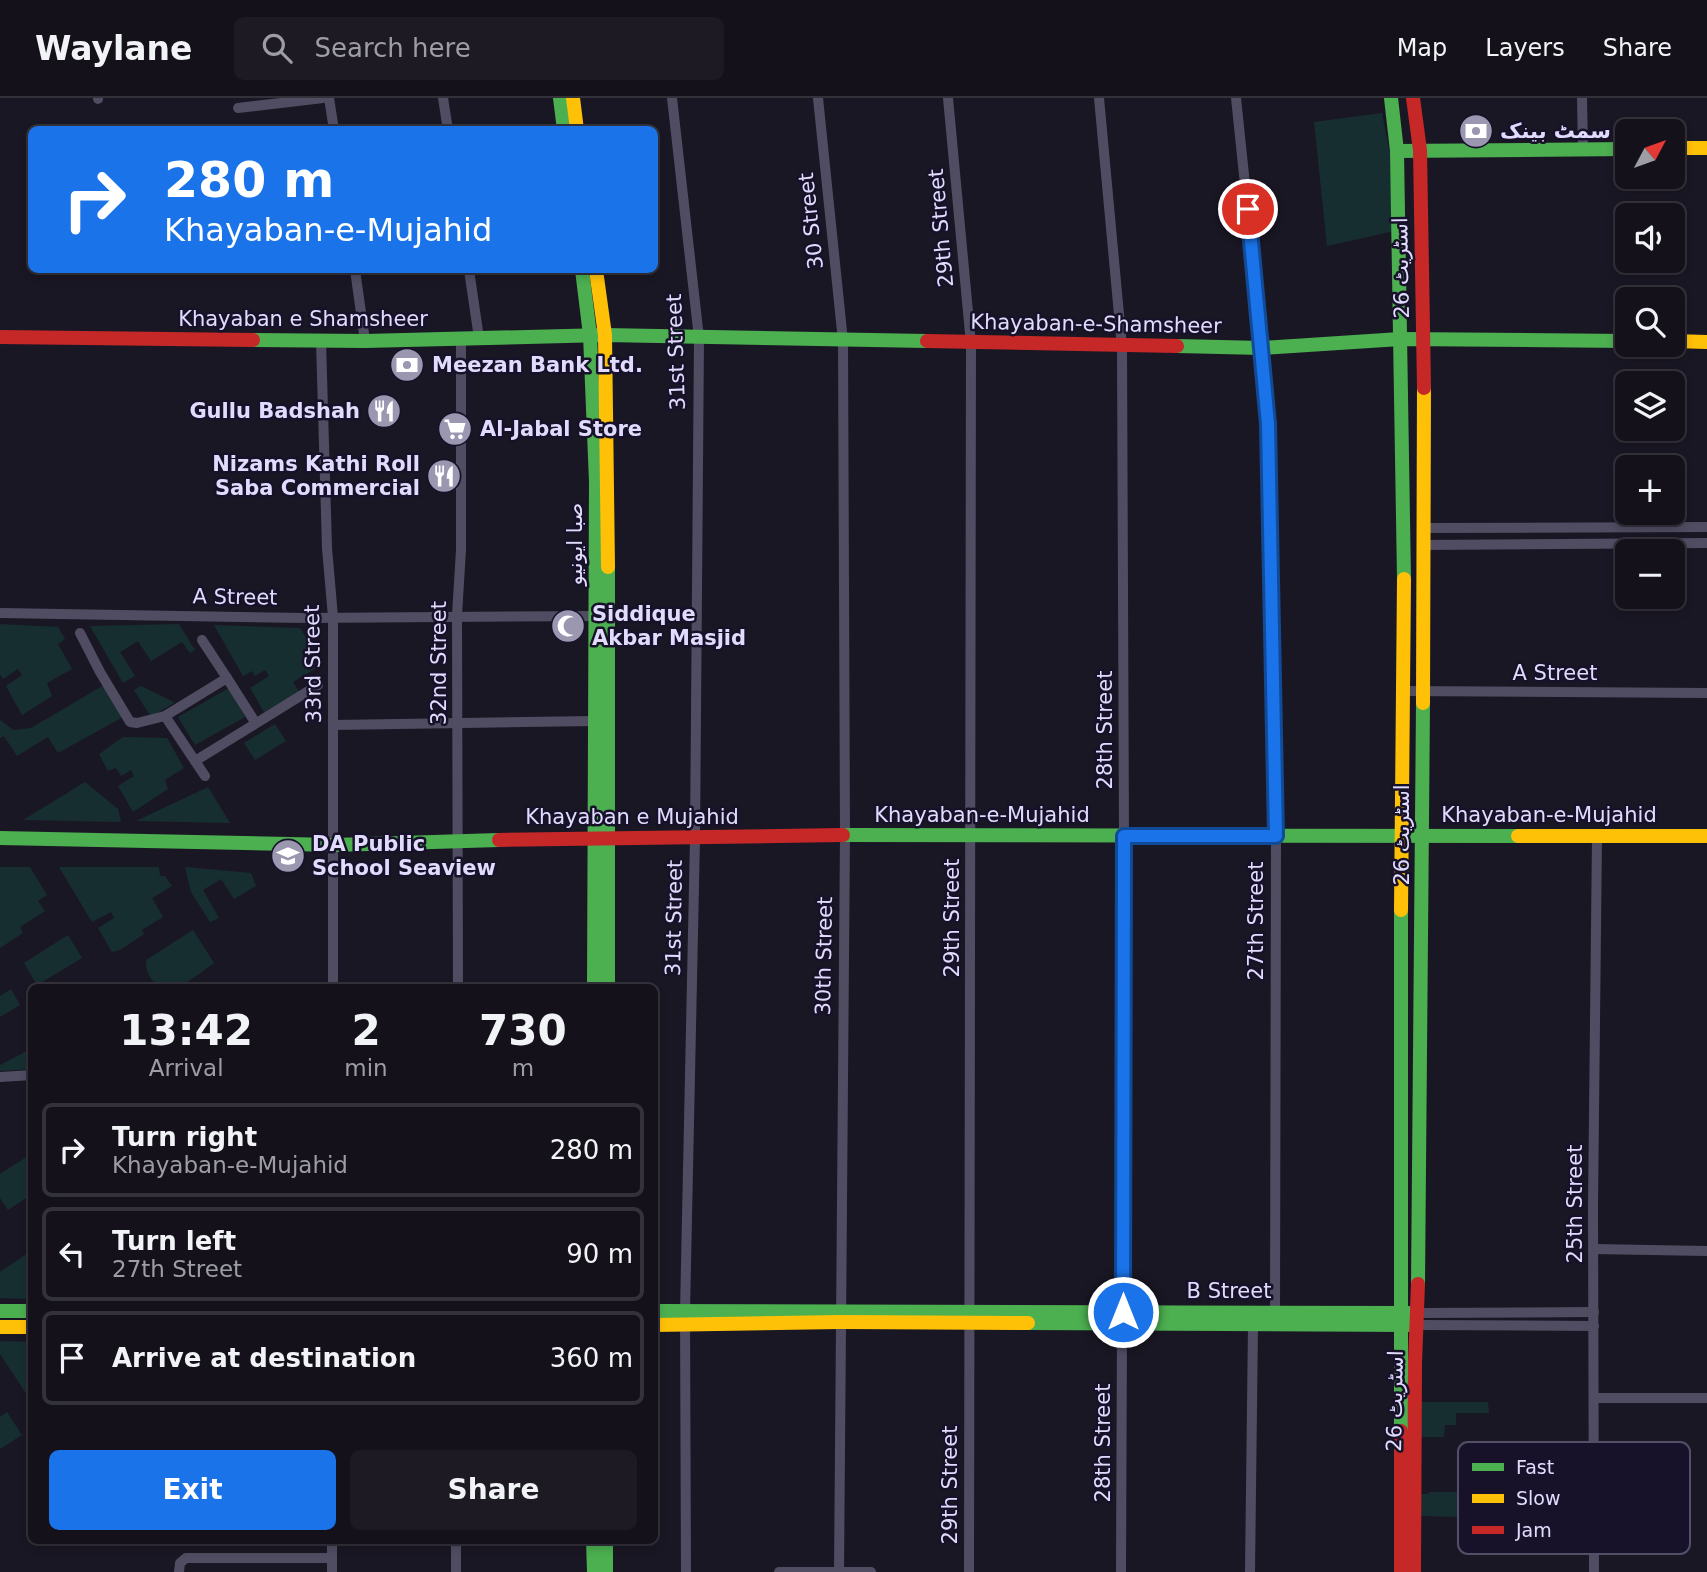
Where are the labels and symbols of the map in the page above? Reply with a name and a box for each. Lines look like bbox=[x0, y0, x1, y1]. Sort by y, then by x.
bank icon: سمٹ بینک bbox=[1457, 112, 1495, 150]
place label: سمٹ بینک bbox=[1500, 119, 1611, 143]
north arrow bbox=[1615, 119, 1685, 189]
street label: 29th Street bbox=[924, 168, 958, 288]
street label: 30 Street bbox=[794, 171, 828, 271]
pin bbox=[1218, 179, 1278, 239]
street label: اسٹریٹ 26 bbox=[1388, 217, 1414, 319]
street label: 31st Street bbox=[662, 293, 690, 411]
street label: Khayaban e Shamsheer bbox=[178, 307, 428, 331]
street label: Khayaban-e-Shamsheer bbox=[970, 310, 1222, 338]
bank icon: Meezan Bank Ltd. bbox=[388, 346, 426, 384]
place label: Meezan Bank Ltd. bbox=[432, 353, 643, 377]
restaurant icon: Gullu Badshah bbox=[365, 392, 403, 430]
place label: Gullu Badshah bbox=[189, 399, 360, 423]
supermarket icon: Al-Jabal Store bbox=[436, 410, 474, 448]
place label: Al-Jabal Store bbox=[480, 417, 642, 441]
place label: Nizams Kathi Roll Saba Commercial bbox=[212, 452, 420, 500]
restaurant icon: Nizams Kathi Roll Saba Commercial bbox=[425, 457, 463, 495]
street label: صبا ایونیو bbox=[563, 503, 587, 586]
street label: A Street bbox=[192, 584, 278, 610]
street label: 32nd Street bbox=[427, 601, 451, 725]
place label: Siddique Akbar Masjid bbox=[592, 602, 746, 650]
street label: 33rd Street bbox=[300, 604, 326, 724]
mosque icon: Siddique Akbar Masjid bbox=[549, 607, 587, 645]
street label: A Street bbox=[1513, 661, 1597, 685]
street label: 28th Street bbox=[1093, 671, 1117, 789]
street label: اسٹریٹ 26 bbox=[1390, 784, 1414, 886]
street label: Khayaban-e-Mujahid bbox=[874, 803, 1090, 827]
street label: Khayaban-e-Mujahid bbox=[1441, 803, 1657, 827]
street label: Khayaban e Mujahid bbox=[525, 805, 739, 829]
place label: DA Public School Seaview bbox=[312, 832, 496, 880]
school or university icon: DA Public School Seaview bbox=[269, 837, 307, 875]
street label: 29th Street bbox=[940, 859, 964, 977]
street label: 31st Street bbox=[661, 860, 687, 976]
street label: 27th Street bbox=[1244, 862, 1268, 980]
street label: 30th Street bbox=[811, 896, 837, 1016]
street label: 25th Street bbox=[1563, 1145, 1587, 1263]
position arrow bbox=[1086, 1275, 1160, 1349]
street label: B Street bbox=[1187, 1279, 1271, 1303]
street label: اسٹریٹ 26 bbox=[1382, 1350, 1408, 1452]
street label: 28th Street bbox=[1091, 1384, 1115, 1502]
street label: 29th Street bbox=[938, 1426, 962, 1544]
legend bbox=[1458, 1442, 1690, 1554]
text: Fast bbox=[1516, 1456, 1554, 1478]
text: Slow bbox=[1516, 1487, 1561, 1509]
text: Jam bbox=[1515, 1519, 1552, 1541]

